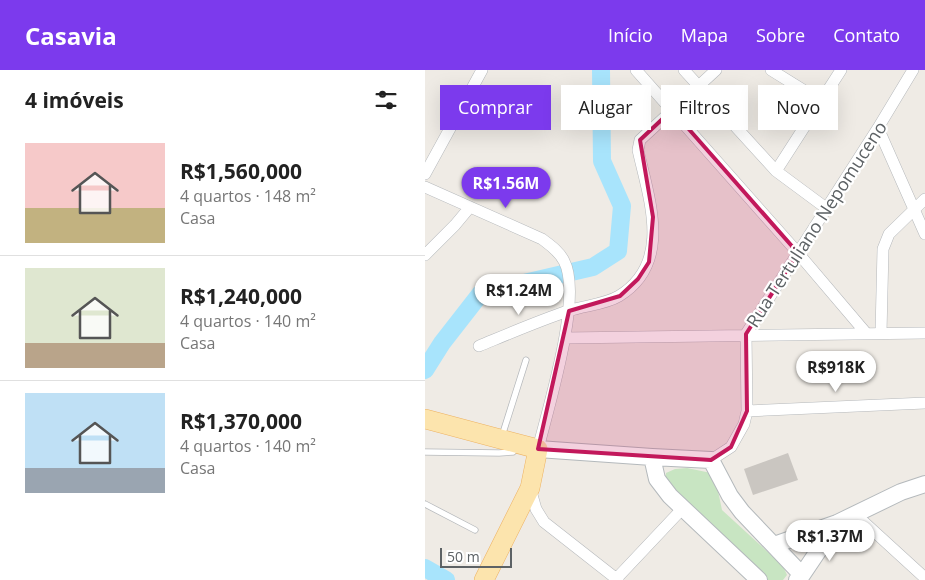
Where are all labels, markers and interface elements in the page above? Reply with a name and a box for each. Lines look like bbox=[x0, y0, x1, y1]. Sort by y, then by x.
text: Casavia bbox=[25, 19, 117, 52]
text: Início bbox=[608, 23, 653, 47]
text: Mapa bbox=[681, 23, 728, 47]
text: Sobre bbox=[756, 23, 805, 47]
text: Contato bbox=[833, 23, 900, 47]
chip: Comprar bbox=[440, 85, 551, 130]
chip: Alugar bbox=[561, 85, 651, 130]
chip: Filtros bbox=[661, 85, 748, 130]
chip: Novo bbox=[758, 85, 838, 130]
text: 4 imóveis bbox=[25, 86, 124, 114]
icon: filters bbox=[372, 86, 400, 114]
street label: Rua Tertuliano Nepomuceno bbox=[740, 116, 892, 332]
text: R$1,560,000 bbox=[180, 157, 302, 185]
icon: home bbox=[65, 163, 125, 223]
pin: R$1.56M bbox=[460, 166, 552, 209]
text: R$1.56M bbox=[473, 172, 539, 194]
text: 4 quartos · 148 m² bbox=[180, 185, 316, 207]
text: Casa bbox=[180, 207, 215, 229]
pin: R$1.24M bbox=[473, 274, 565, 316]
text: R$1.24M bbox=[486, 279, 552, 301]
text: R$1,240,000 bbox=[180, 282, 302, 310]
icon: home bbox=[65, 288, 125, 348]
text: 4 quartos · 140 m² bbox=[180, 310, 316, 332]
text: Casa bbox=[180, 332, 215, 354]
pin: R$918K bbox=[795, 350, 877, 393]
text: R$918K bbox=[807, 356, 865, 378]
text: R$1,370,000 bbox=[180, 407, 302, 435]
icon: home bbox=[65, 413, 125, 473]
text: 4 quartos · 140 m² bbox=[180, 435, 316, 457]
text: Casa bbox=[180, 457, 215, 479]
pin: R$1.37M bbox=[784, 520, 876, 562]
text: R$1.37M bbox=[797, 525, 863, 547]
scale bar bbox=[440, 545, 513, 568]
text: 50 m bbox=[447, 547, 480, 566]

